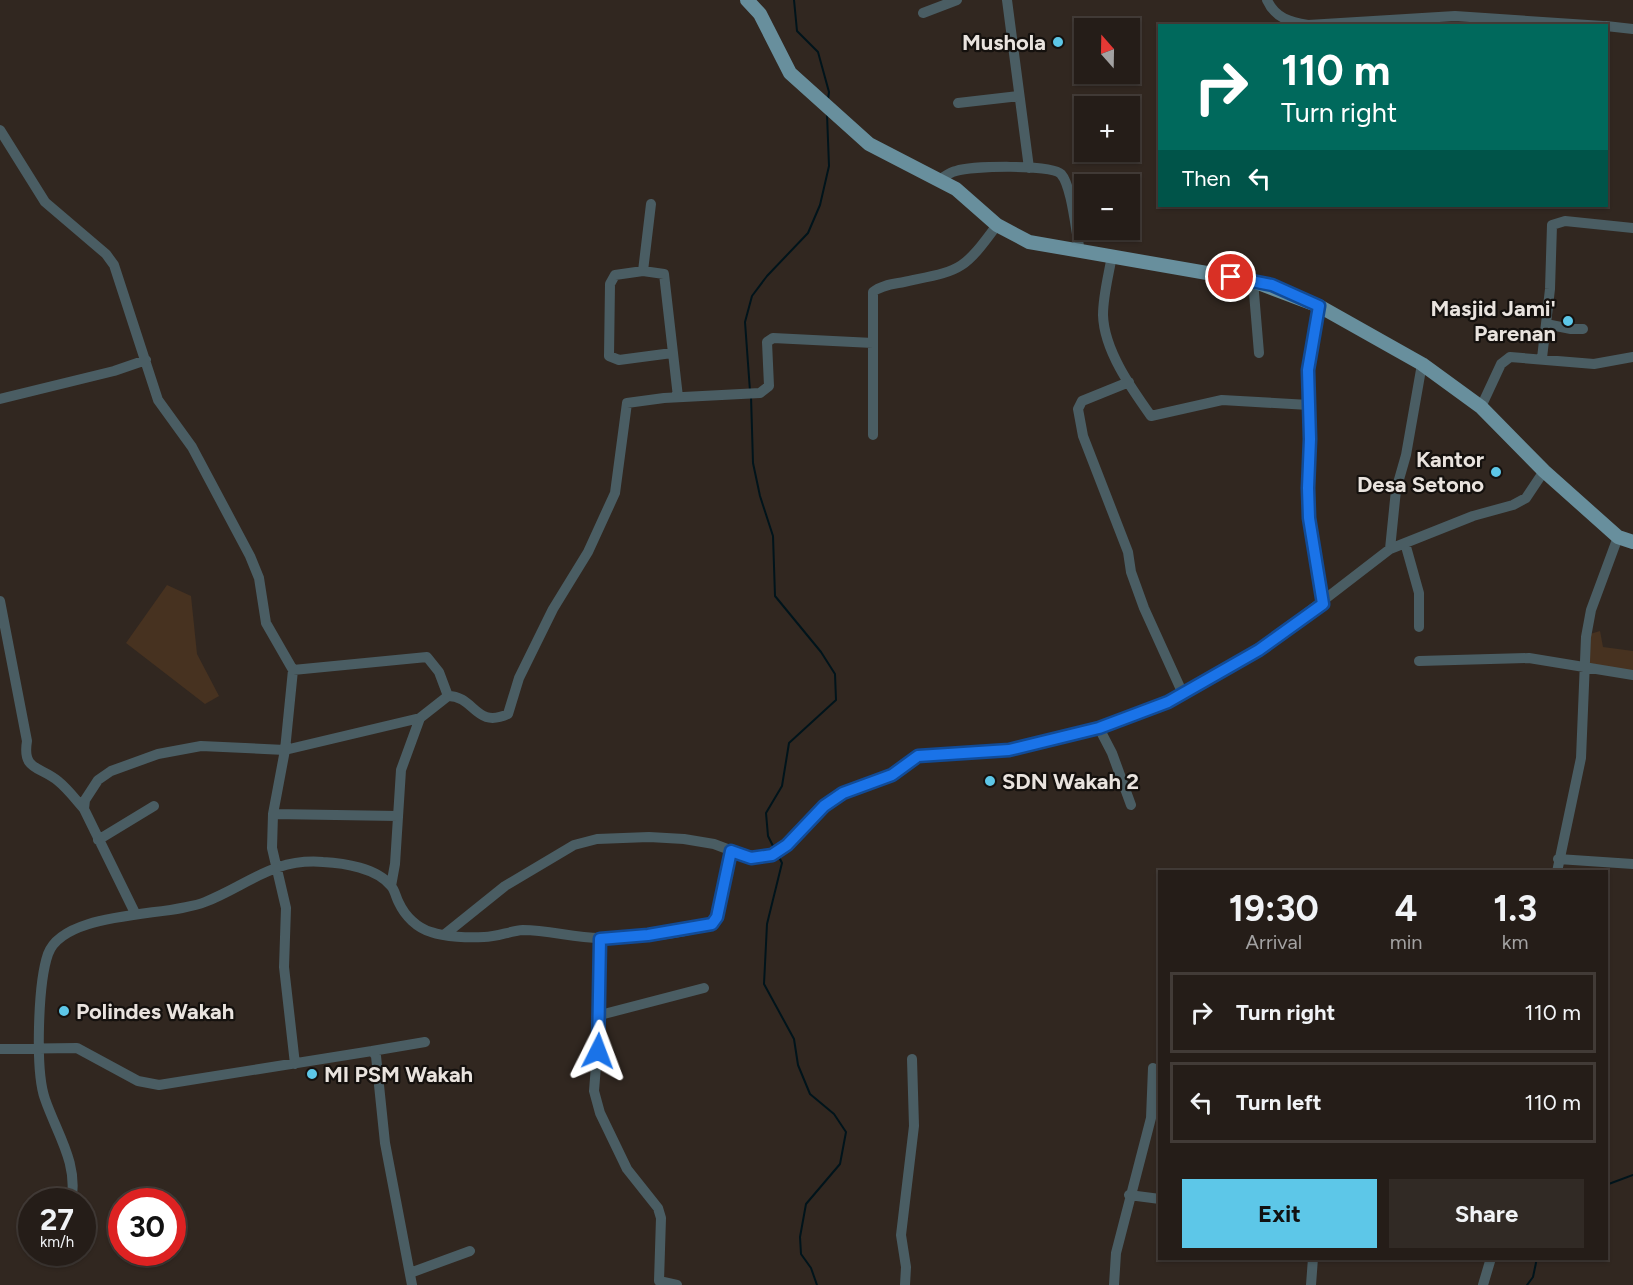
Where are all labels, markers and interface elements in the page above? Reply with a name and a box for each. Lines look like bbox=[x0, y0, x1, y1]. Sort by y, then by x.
north arrow bbox=[1074, 18, 1140, 84]
map controls bbox=[1074, 18, 1140, 240]
place label: Mushola bbox=[962, 29, 1046, 56]
marker: Mushola bbox=[1051, 35, 1065, 49]
text: 110 m bbox=[1281, 45, 1390, 96]
icon: right bbox=[1182, 48, 1260, 126]
button: + bbox=[1074, 96, 1140, 162]
text: Turn right bbox=[1281, 96, 1397, 129]
icon: left bbox=[1243, 162, 1276, 195]
text: Then bbox=[1182, 165, 1231, 192]
button: − bbox=[1074, 174, 1140, 240]
pin bbox=[1205, 251, 1256, 302]
icon: arrive bbox=[1214, 260, 1247, 293]
place label: Masjid Jami' Parenan bbox=[1430, 295, 1556, 347]
marker: Masjid Jami' Parenan bbox=[1561, 314, 1575, 328]
place label: Kantor Desa Setono bbox=[1357, 446, 1485, 498]
marker: Kantor Desa Setono bbox=[1489, 465, 1503, 479]
place label: SDN Wakah 2 bbox=[1002, 768, 1139, 795]
marker: SDN Wakah 2 bbox=[983, 774, 997, 788]
text: 19:30 bbox=[1229, 887, 1319, 930]
text: 4 bbox=[1395, 887, 1417, 930]
text: 1.3 bbox=[1493, 887, 1537, 930]
text: Arrival bbox=[1246, 930, 1302, 954]
text: min bbox=[1390, 930, 1422, 954]
text: km bbox=[1502, 930, 1529, 954]
icon: right bbox=[1185, 996, 1218, 1029]
place label: Polindes Wakah bbox=[76, 998, 234, 1025]
text: Turn right bbox=[1236, 999, 1335, 1026]
text: 110 m bbox=[1525, 999, 1581, 1026]
marker: Polindes Wakah bbox=[57, 1004, 71, 1018]
position arrow bbox=[566, 1019, 630, 1083]
place label: MI PSM Wakah bbox=[324, 1061, 473, 1088]
marker: MI PSM Wakah bbox=[305, 1067, 319, 1081]
icon: left bbox=[1185, 1086, 1218, 1119]
text: Turn left bbox=[1236, 1089, 1322, 1116]
text: 110 m bbox=[1525, 1089, 1581, 1116]
button: Exit bbox=[1182, 1179, 1377, 1248]
button: Share bbox=[1389, 1179, 1584, 1248]
speed limit sign: 30 bbox=[108, 1188, 186, 1266]
text: 27 bbox=[40, 1201, 74, 1238]
text: km/h bbox=[40, 1233, 74, 1251]

